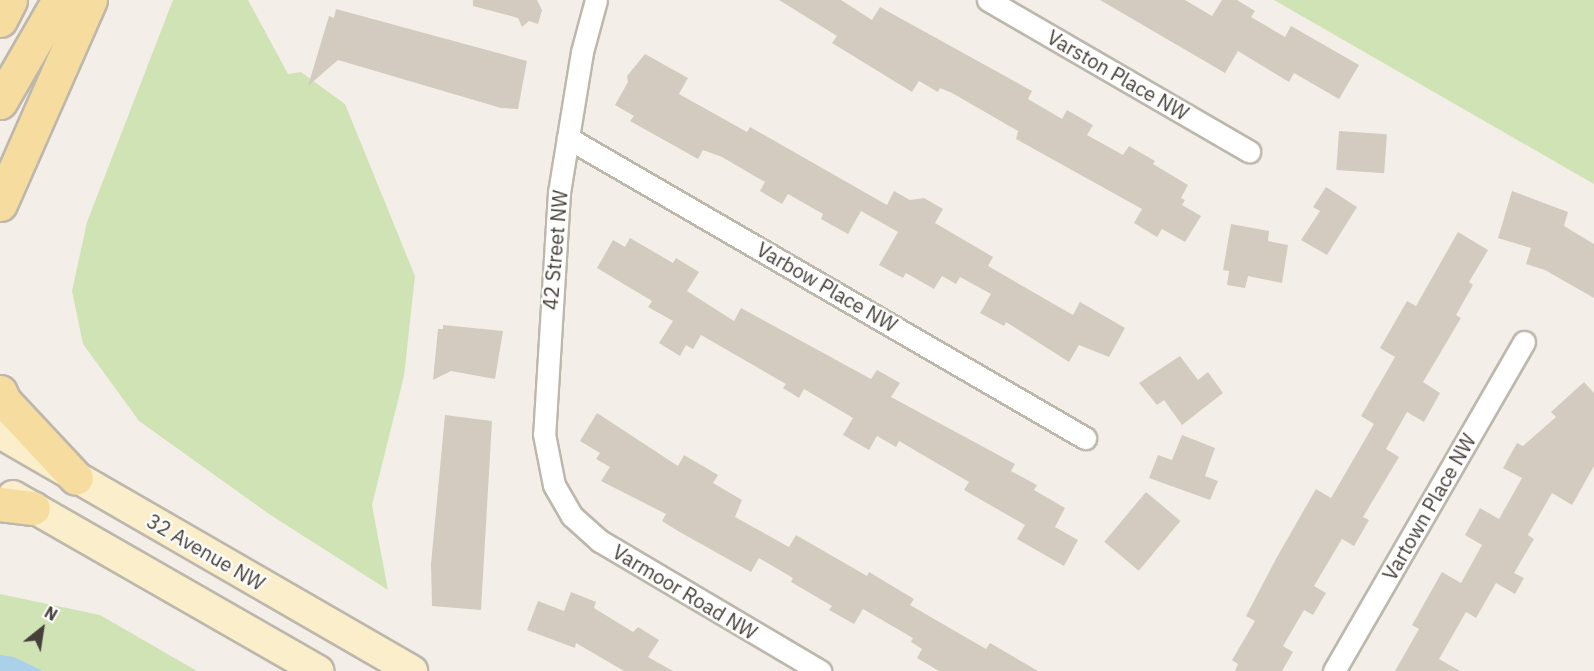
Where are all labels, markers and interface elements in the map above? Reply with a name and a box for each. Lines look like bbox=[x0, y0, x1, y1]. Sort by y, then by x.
street label: Varston Place NW bbox=[1043, 25, 1193, 125]
street label: 42 Street NW bbox=[538, 189, 572, 311]
street label: Varbow Place NW bbox=[752, 237, 902, 337]
street label: Vartown Place NW bbox=[1377, 430, 1481, 584]
street label: 32 Avenue NW bbox=[143, 509, 269, 595]
street label: Varmoor Road NW bbox=[608, 539, 762, 645]
north arrow bbox=[12, 599, 72, 659]
text: N bbox=[41, 602, 61, 625]

